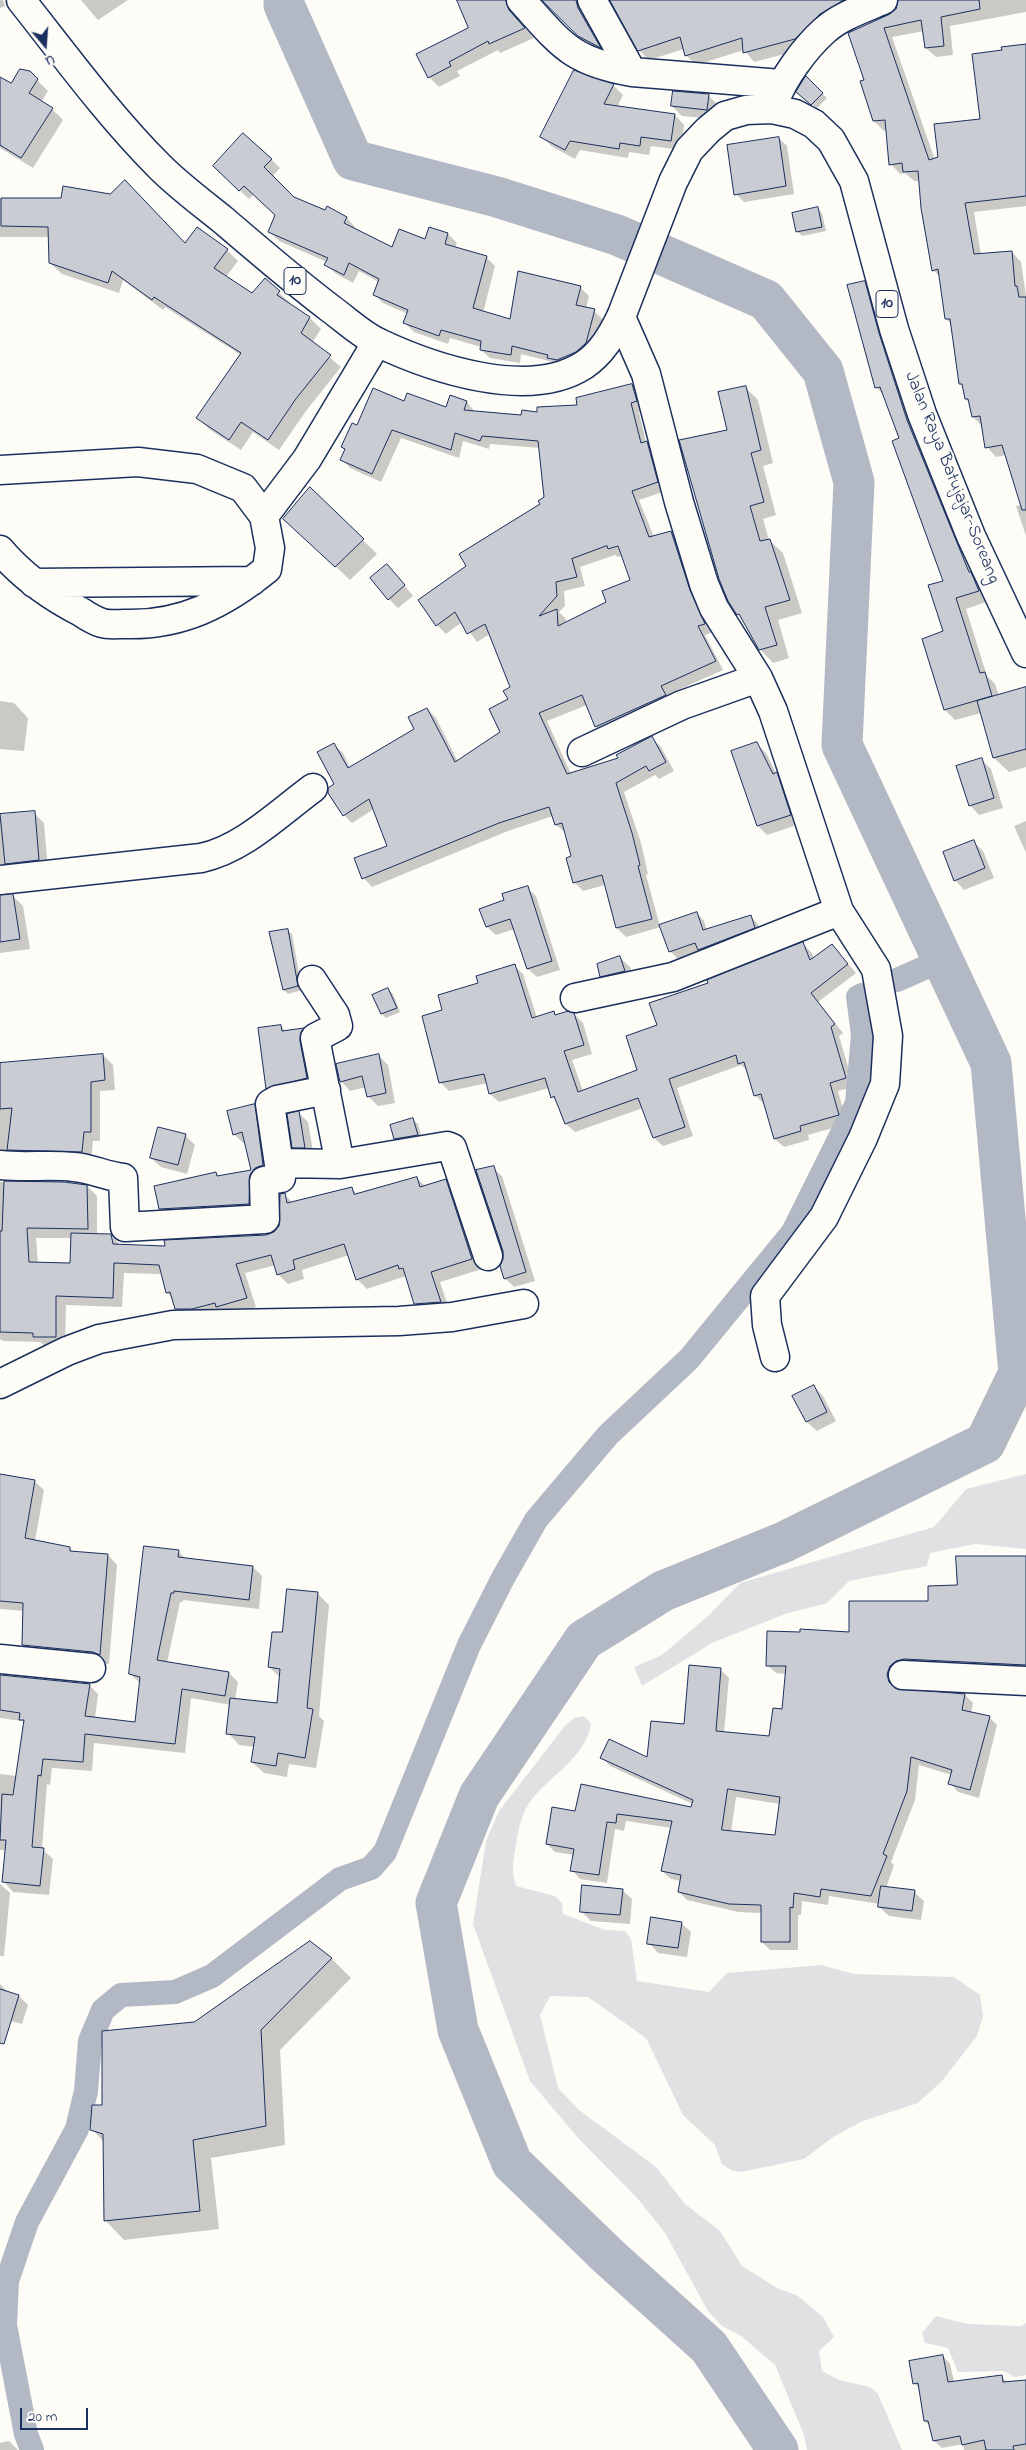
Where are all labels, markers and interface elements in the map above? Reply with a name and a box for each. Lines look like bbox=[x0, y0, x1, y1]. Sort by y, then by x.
north arrow bbox=[20, 20, 70, 70]
text: U bbox=[42, 48, 57, 71]
road number: 10 bbox=[284, 268, 306, 294]
road number: 10 bbox=[876, 290, 898, 318]
street label: Jalan Raya Batujajar-Soreang bbox=[898, 369, 1004, 587]
scale bar bbox=[22, 2398, 90, 2430]
text: 20 m bbox=[28, 2406, 57, 2428]

